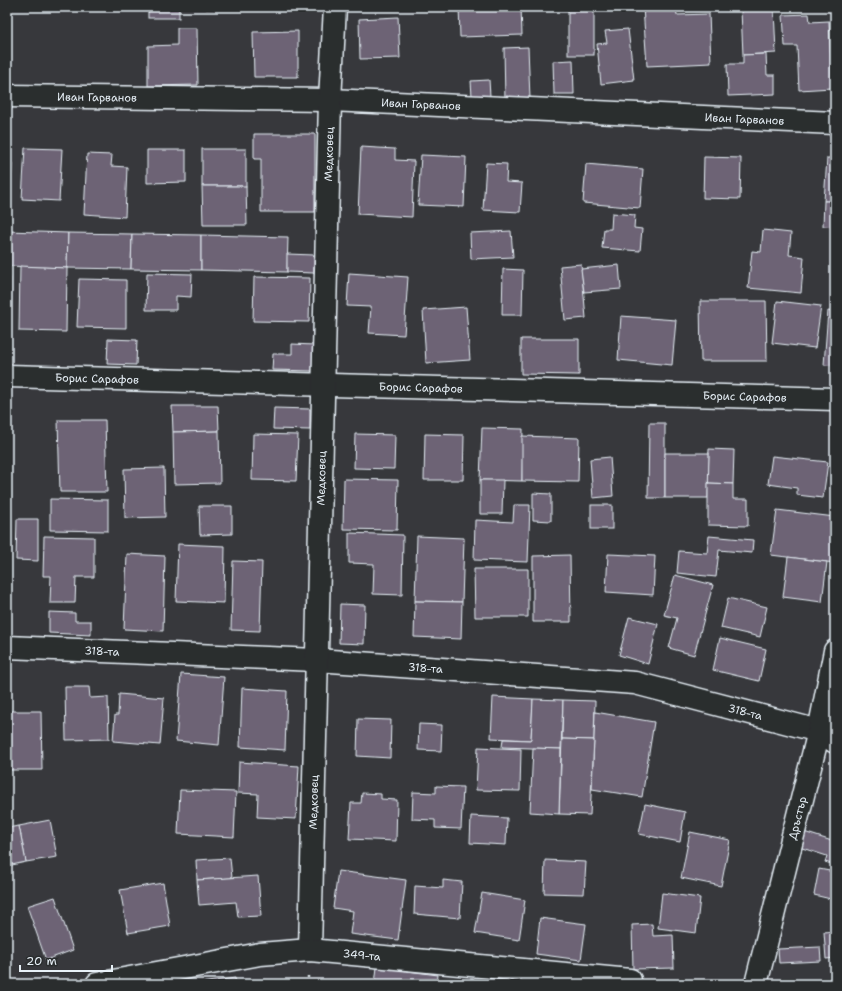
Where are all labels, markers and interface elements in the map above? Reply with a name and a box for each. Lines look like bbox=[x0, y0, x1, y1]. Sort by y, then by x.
street label: Иван Гарванов bbox=[57, 89, 137, 105]
street label: Иван Гарванов bbox=[381, 95, 461, 113]
street label: Иван Гарванов bbox=[704, 110, 785, 128]
street label: Медковец bbox=[321, 127, 337, 182]
street label: Борис Сарафов bbox=[55, 370, 139, 387]
street label: Борис Сарафов bbox=[379, 379, 463, 396]
street label: Борис Сарафов bbox=[703, 388, 787, 405]
street label: Медковец bbox=[313, 450, 329, 506]
street label: 318-та bbox=[84, 643, 120, 659]
street label: 318-та bbox=[407, 659, 444, 677]
street label: 318-та bbox=[726, 700, 764, 723]
street label: Медковец bbox=[305, 774, 322, 830]
street label: Дръстър bbox=[785, 795, 810, 841]
street label: 349-та bbox=[342, 946, 382, 964]
scale bar bbox=[20, 947, 112, 973]
text: 20 m bbox=[26, 953, 57, 969]

